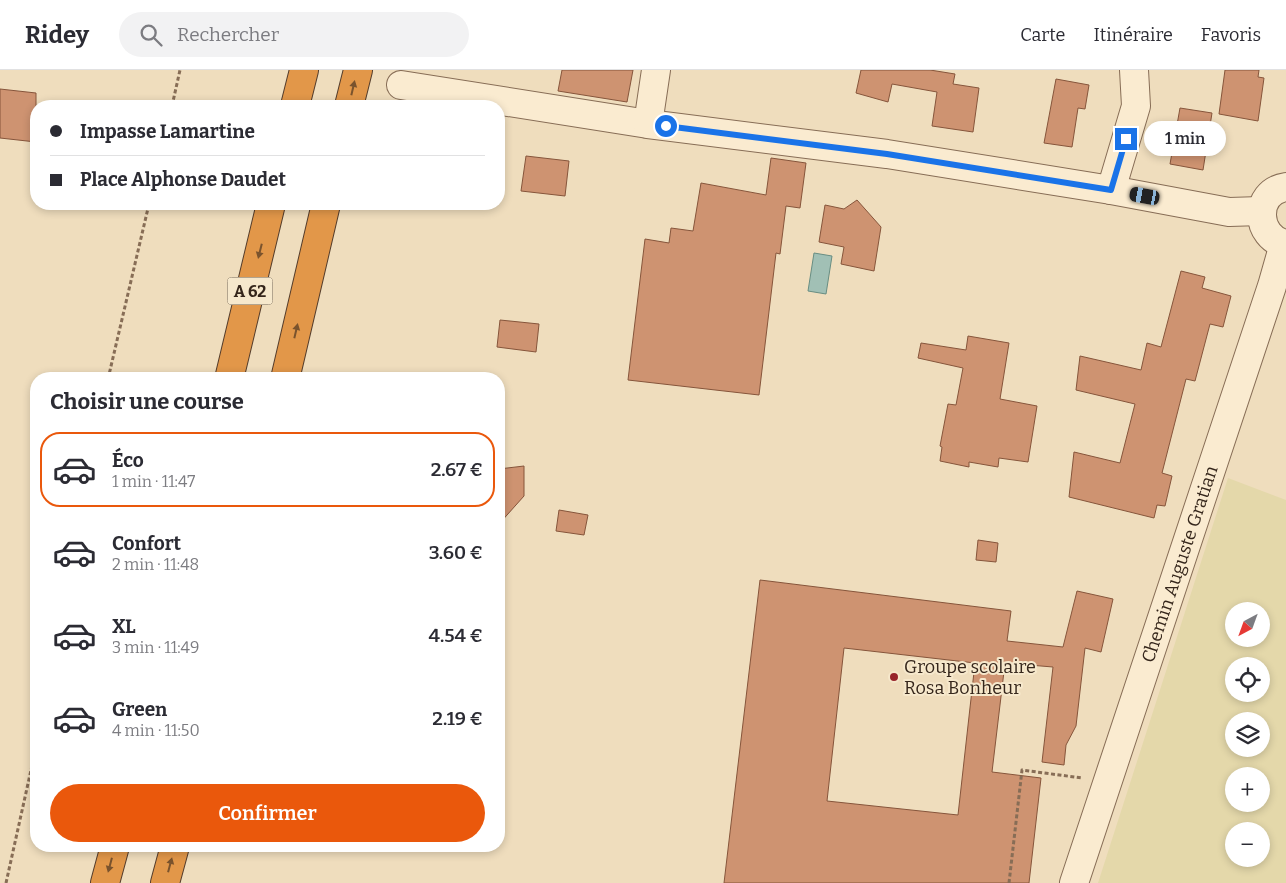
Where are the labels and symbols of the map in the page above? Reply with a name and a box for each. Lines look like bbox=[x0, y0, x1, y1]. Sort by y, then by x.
one-way arrow bbox=[349, 81, 357, 96]
route start bbox=[655, 115, 677, 137]
callout: 1 min bbox=[1144, 122, 1226, 156]
route end bbox=[1115, 128, 1137, 150]
car bbox=[1128, 186, 1161, 206]
one-way arrow bbox=[256, 244, 264, 259]
road number: A 62 bbox=[228, 278, 272, 305]
one-way arrow bbox=[292, 324, 300, 339]
street label: Chemin Auguste Gratian bbox=[1137, 462, 1223, 665]
north arrow bbox=[1225, 602, 1270, 648]
place label: Groupe scolaire Rosa Bonheur bbox=[904, 656, 1036, 699]
marker: Groupe scolaire Rosa Bonheur bbox=[888, 671, 900, 683]
one-way arrow bbox=[105, 857, 113, 872]
one-way arrow bbox=[167, 857, 175, 872]

